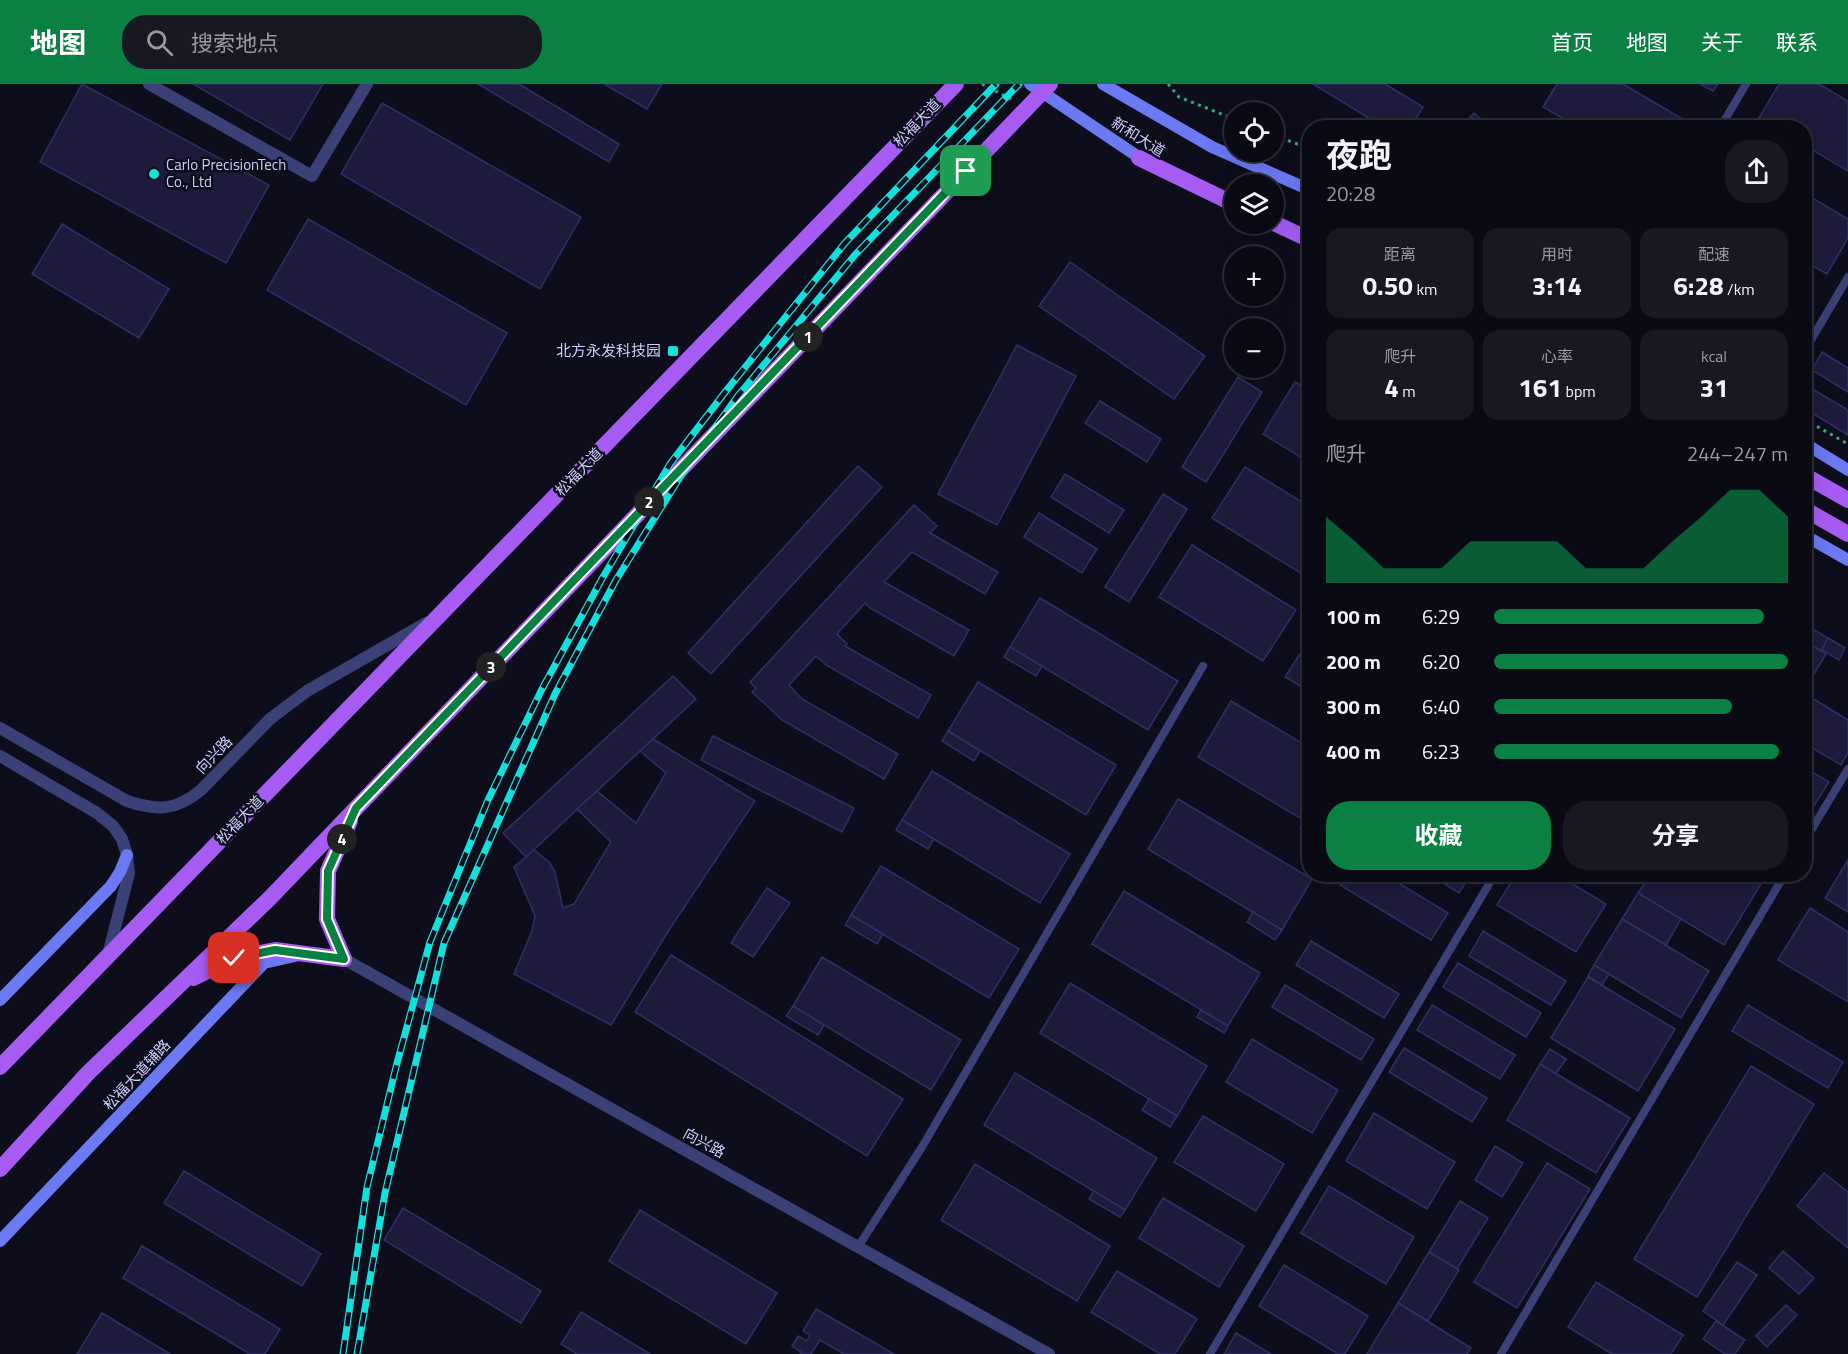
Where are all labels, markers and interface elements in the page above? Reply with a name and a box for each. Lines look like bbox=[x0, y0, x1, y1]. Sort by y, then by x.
search box bbox=[122, 15, 542, 69]
text: 地图 bbox=[30, 21, 86, 64]
icon: search bbox=[143, 26, 176, 59]
text: 搜索地点 bbox=[191, 26, 279, 60]
text: 首页 bbox=[1551, 26, 1593, 58]
text: 地图 bbox=[1626, 26, 1668, 58]
text: 关于 bbox=[1701, 26, 1743, 58]
text: 联系 bbox=[1776, 26, 1818, 58]
street label: 松福大道 bbox=[888, 93, 946, 152]
map controls bbox=[1224, 102, 1284, 378]
button: locate bbox=[1224, 102, 1284, 162]
street label: 新和大道 bbox=[1107, 111, 1170, 162]
text: 夜跑 bbox=[1326, 130, 1392, 180]
button: share bbox=[1725, 140, 1788, 203]
pin bbox=[940, 145, 991, 196]
place label: Carlo PrecisionTech Co., Ltd bbox=[166, 153, 286, 193]
icon: arrive bbox=[949, 154, 982, 187]
marker: Carlo PrecisionTech Co., Ltd bbox=[147, 167, 161, 181]
button: layers bbox=[1224, 174, 1284, 234]
text: 20:28 bbox=[1326, 178, 1375, 209]
text: 距离 bbox=[1384, 242, 1416, 266]
text: 用时 bbox=[1541, 242, 1573, 266]
text: 配速 bbox=[1698, 242, 1730, 266]
button: + bbox=[1224, 246, 1284, 306]
text: 0.50 bbox=[1363, 266, 1413, 305]
text: 3:14 bbox=[1532, 266, 1582, 305]
text: 6:28 bbox=[1673, 266, 1724, 305]
text: km bbox=[1413, 277, 1437, 301]
text: /km bbox=[1724, 277, 1755, 301]
button: − bbox=[1224, 318, 1284, 378]
pin: 1 bbox=[793, 322, 823, 352]
text: 1 bbox=[804, 325, 812, 349]
place label: 北方永发科技园 bbox=[556, 339, 661, 362]
marker: 北方永发科技园 bbox=[666, 344, 680, 358]
text: 爬升 bbox=[1384, 344, 1416, 368]
text: 心率 bbox=[1541, 344, 1573, 368]
text: kcal bbox=[1701, 344, 1727, 368]
text: 4 bbox=[1384, 368, 1399, 407]
text: 161 bbox=[1518, 368, 1562, 407]
text: 31 bbox=[1699, 368, 1729, 407]
text: m bbox=[1399, 379, 1416, 403]
text: bpm bbox=[1562, 379, 1596, 403]
text: 爬升 bbox=[1326, 438, 1366, 469]
text: 244–247 m bbox=[1687, 438, 1788, 469]
street label: 松福大道 bbox=[550, 442, 608, 501]
pin: 2 bbox=[634, 487, 664, 517]
text: 2 bbox=[645, 490, 653, 514]
text: 100 m bbox=[1326, 601, 1381, 632]
text: 6:29 bbox=[1422, 601, 1460, 632]
text: 200 m bbox=[1326, 646, 1381, 677]
text: 6:20 bbox=[1422, 646, 1460, 677]
pin: 3 bbox=[476, 652, 506, 682]
text: 3 bbox=[487, 655, 495, 679]
text: 300 m bbox=[1326, 691, 1381, 722]
text: 6:40 bbox=[1422, 691, 1460, 722]
street label: 向兴路 bbox=[190, 730, 238, 779]
text: 400 m bbox=[1326, 736, 1381, 767]
text: 6:23 bbox=[1422, 736, 1460, 767]
street label: 松福大道 bbox=[211, 790, 269, 849]
button: 收藏 bbox=[1326, 801, 1551, 870]
button: 分享 bbox=[1563, 801, 1788, 870]
pin: 4 bbox=[327, 824, 357, 854]
text: 4 bbox=[338, 827, 346, 851]
pin bbox=[208, 932, 259, 983]
icon: check bbox=[217, 941, 250, 974]
street label: 松福大道辅路 bbox=[98, 1034, 176, 1115]
street label: 向兴路 bbox=[679, 1122, 730, 1164]

